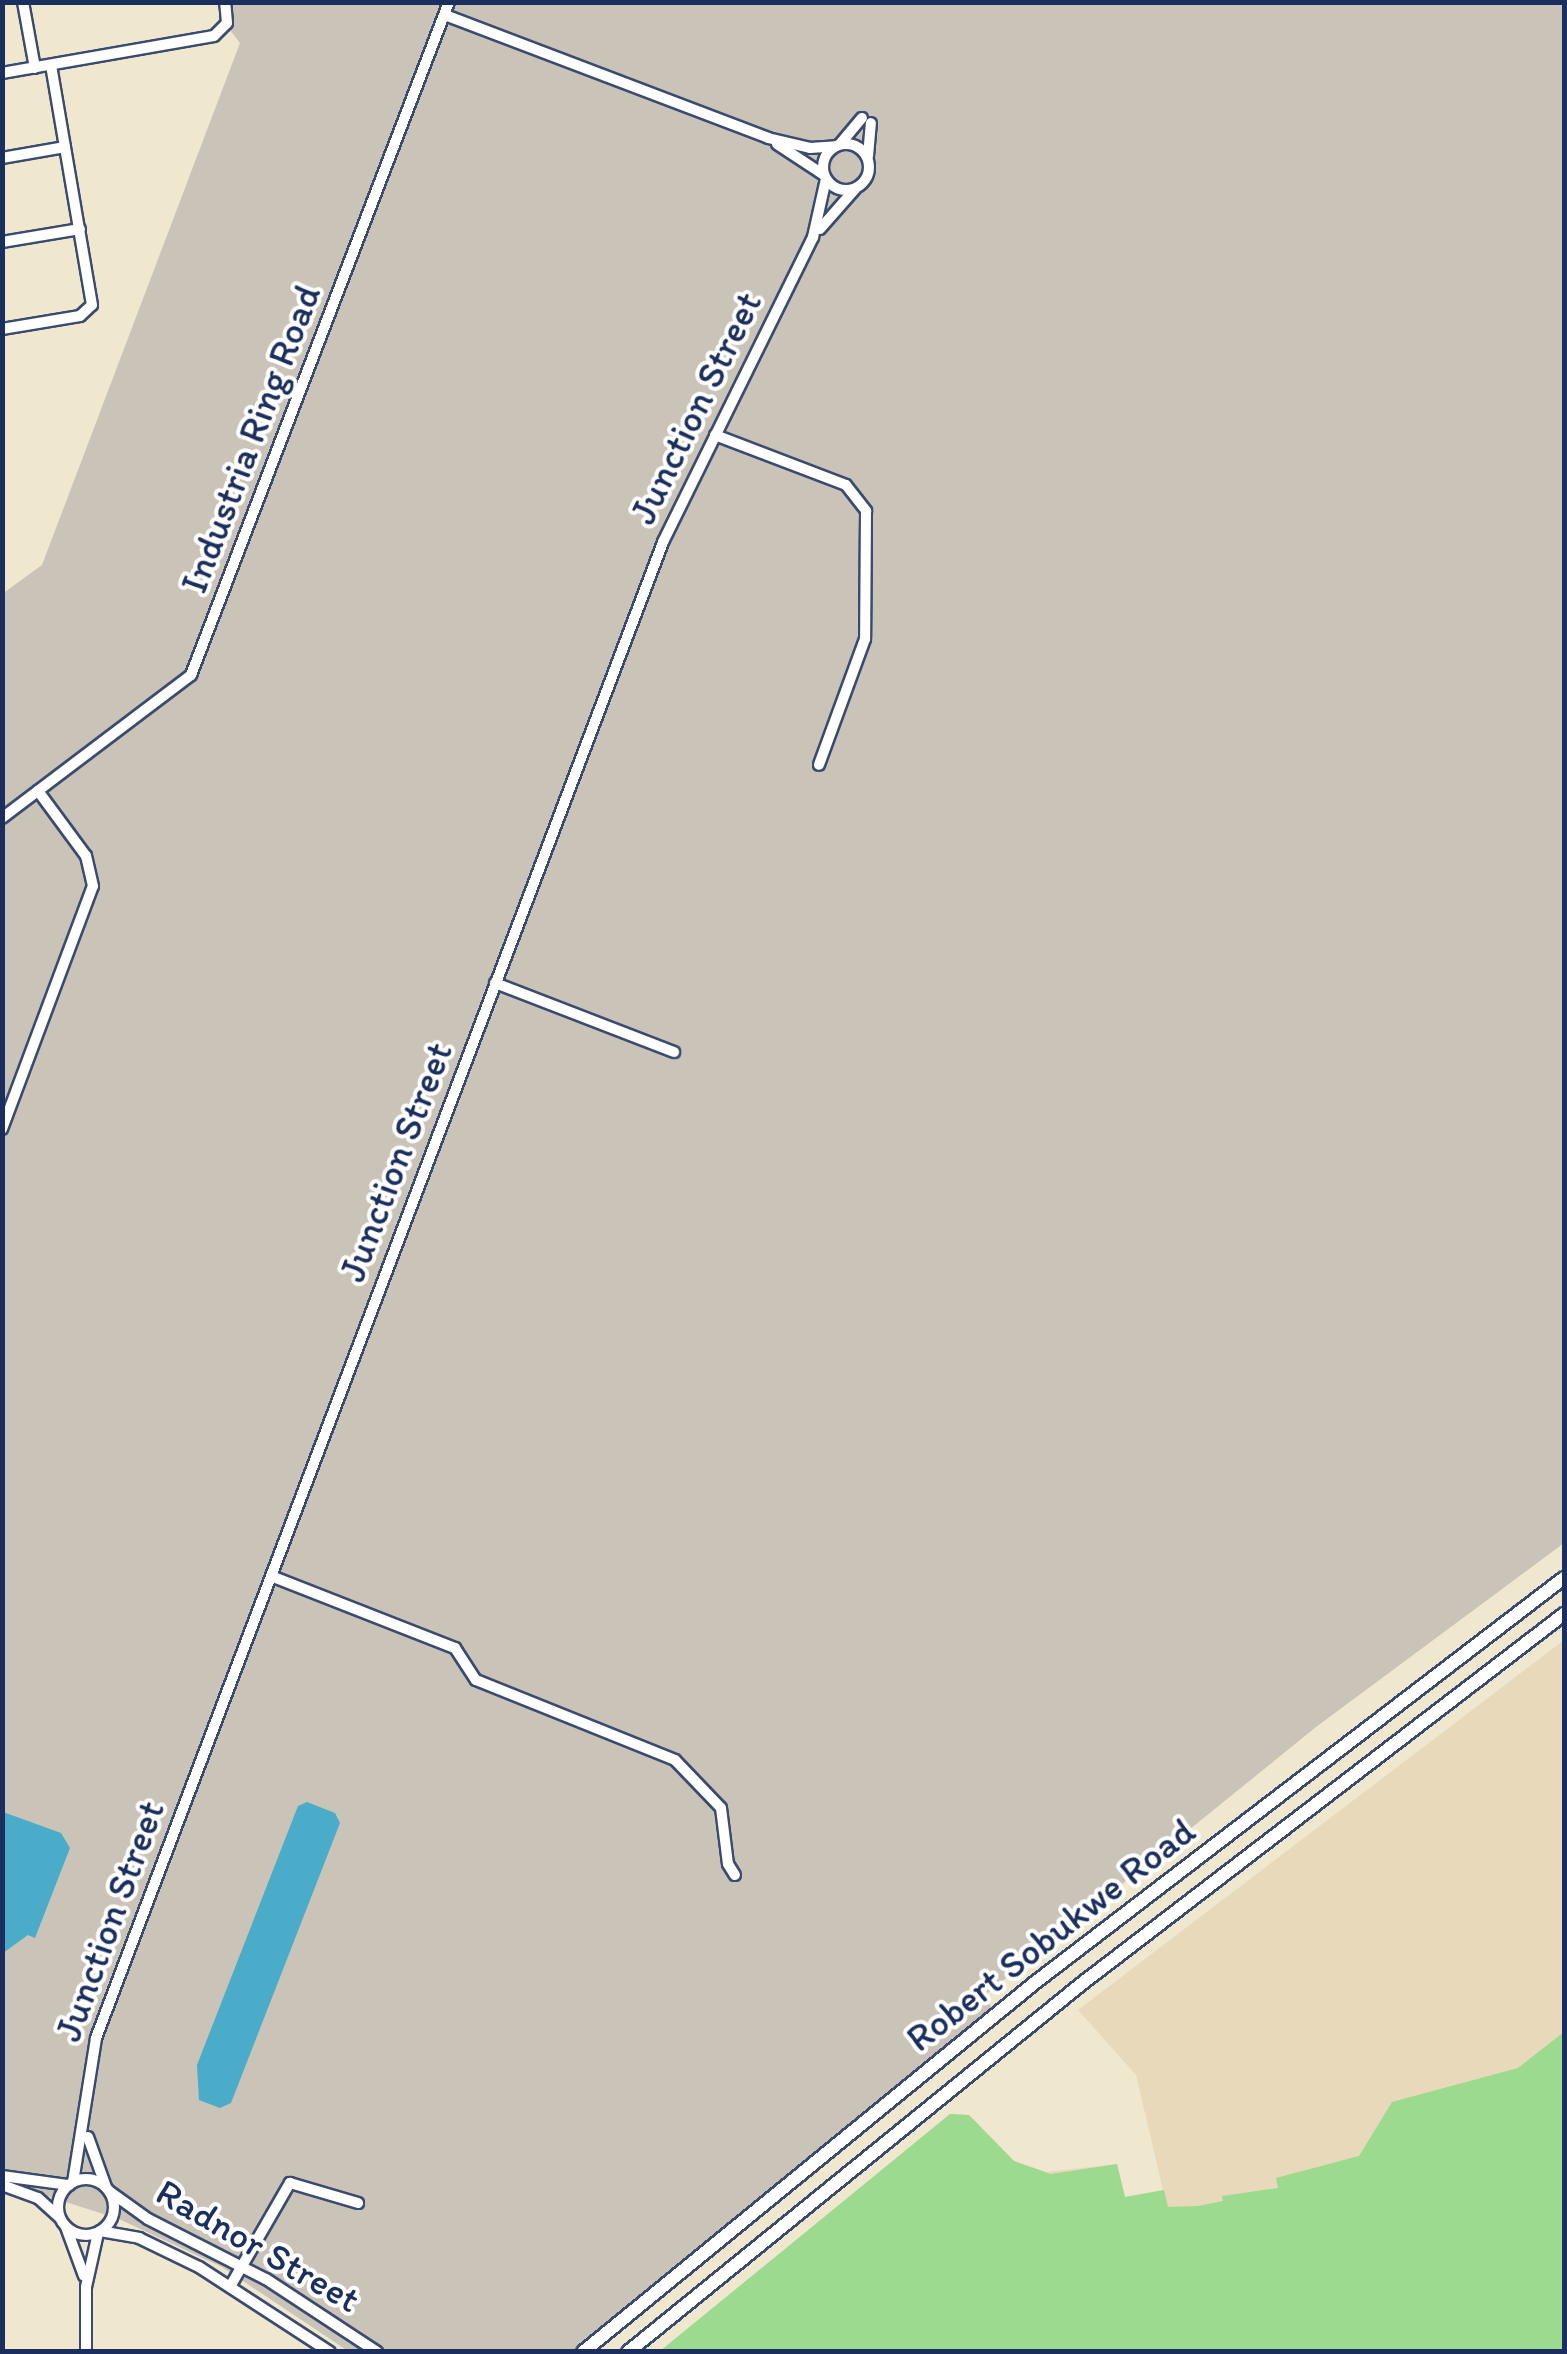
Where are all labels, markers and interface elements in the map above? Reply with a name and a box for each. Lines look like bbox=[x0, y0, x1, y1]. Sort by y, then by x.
street label: Industria Ring Road bbox=[172, 279, 330, 599]
street label: Junction Street bbox=[620, 285, 772, 531]
street label: Junction Street bbox=[330, 1036, 462, 1288]
street label: Junction Street bbox=[46, 1795, 174, 2047]
street label: Robert Sobukwe Road bbox=[898, 1809, 1204, 2061]
street label: Radnor Street bbox=[148, 2169, 368, 2323]

